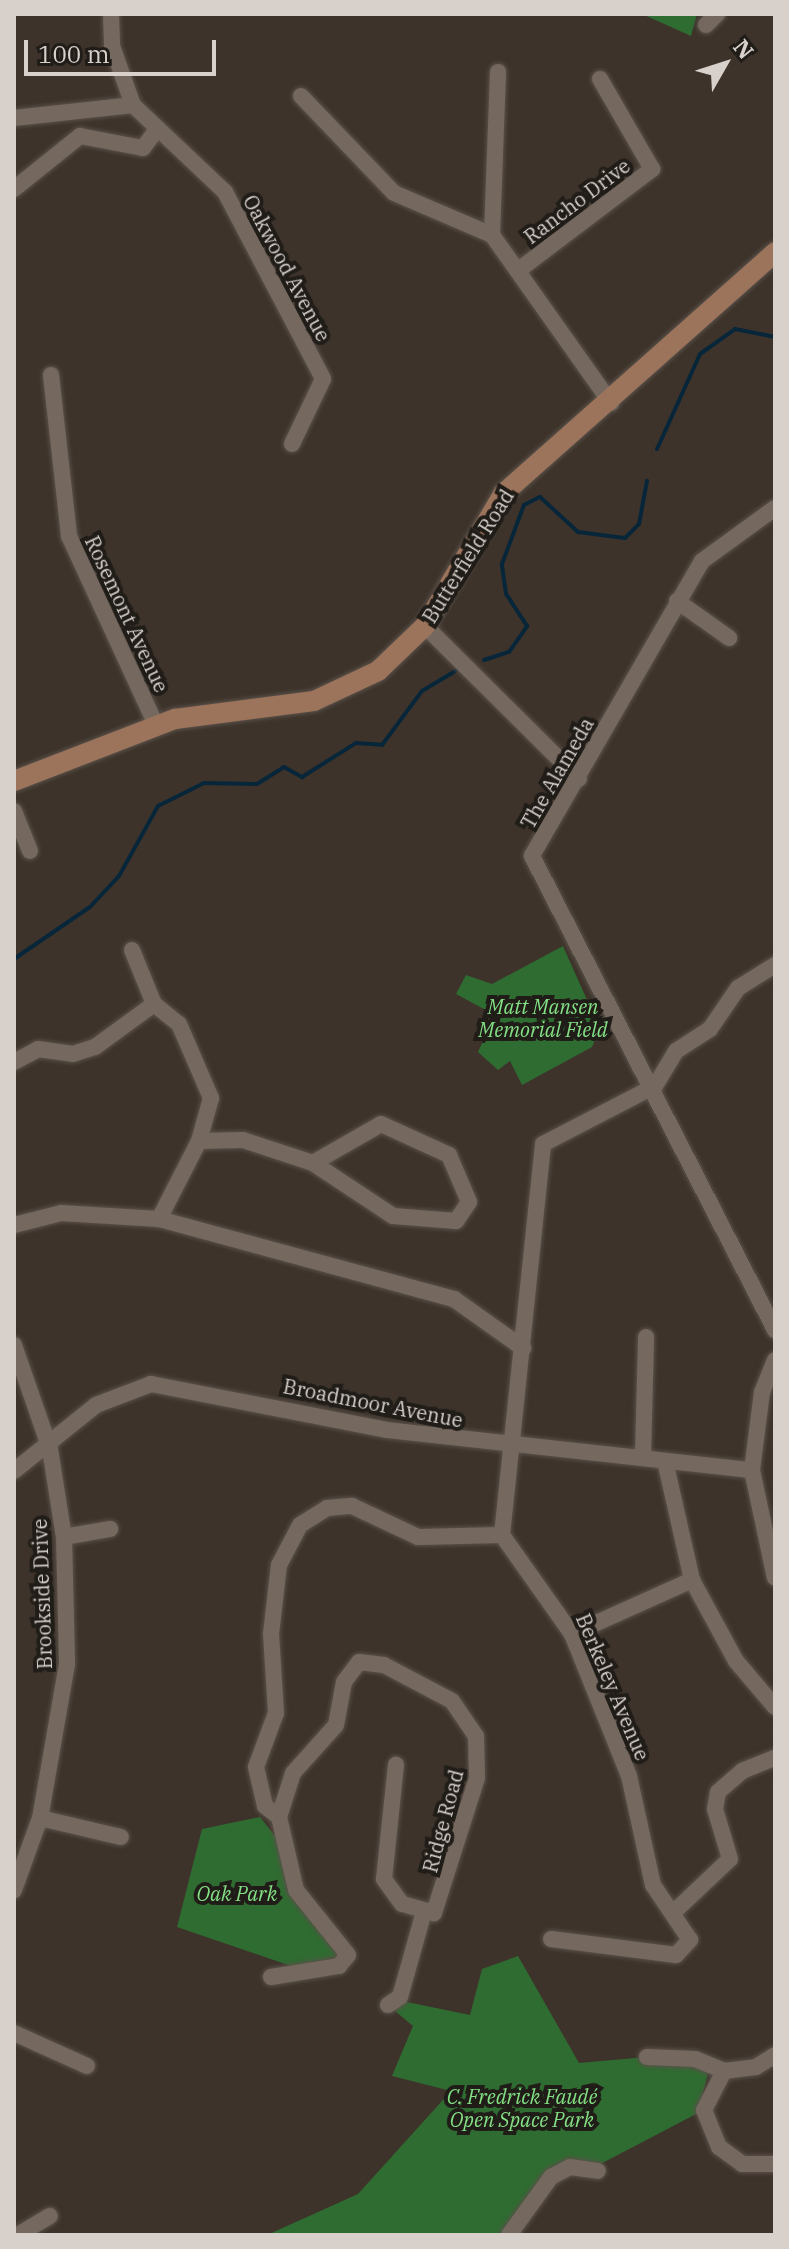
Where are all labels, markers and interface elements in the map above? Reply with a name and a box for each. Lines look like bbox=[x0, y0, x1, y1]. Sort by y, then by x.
scale bar bbox=[28, 24, 220, 74]
north arrow bbox=[685, 24, 765, 104]
text: N bbox=[727, 33, 761, 64]
text: 100 m bbox=[38, 38, 110, 70]
street label: Rancho Drive bbox=[519, 153, 635, 249]
street label: Oakwood Avenue bbox=[238, 191, 336, 345]
street label: Butterfield Road bbox=[417, 485, 519, 627]
street label: Rosemont Avenue bbox=[80, 532, 174, 696]
street label: The Alameda bbox=[516, 713, 598, 833]
park label: Matt Mansen Memorial Field bbox=[478, 995, 608, 1042]
street label: Broadmoor Avenue bbox=[281, 1374, 465, 1432]
street label: Brookside Drive bbox=[27, 1518, 57, 1670]
street label: Berkeley Avenue bbox=[571, 1610, 655, 1764]
street label: Ridge Road bbox=[418, 1767, 468, 1875]
park label: Oak Park bbox=[197, 1881, 277, 1905]
park label: C. Fredrick Faudé Open Space Park bbox=[447, 2085, 597, 2132]

